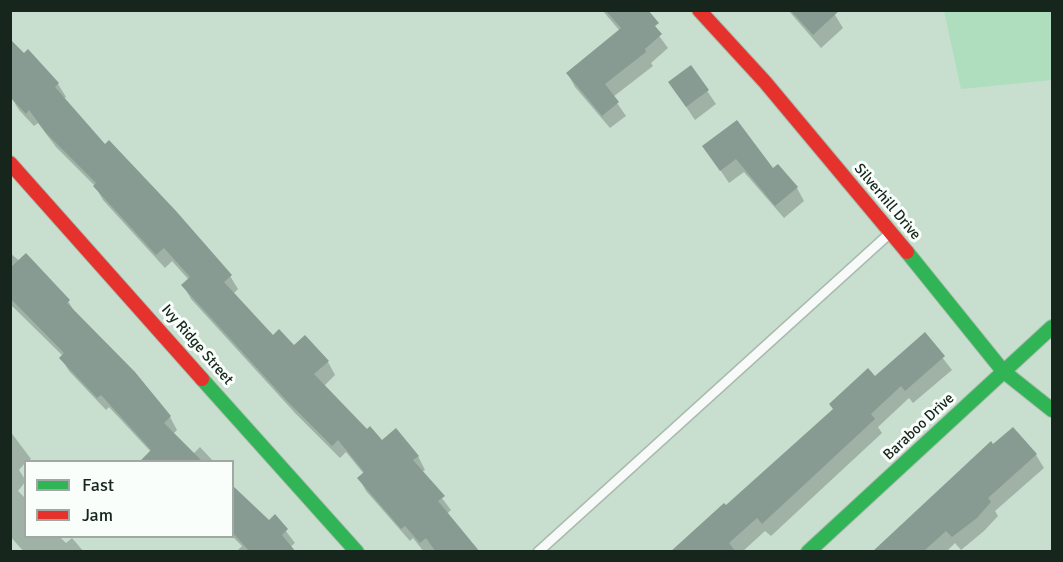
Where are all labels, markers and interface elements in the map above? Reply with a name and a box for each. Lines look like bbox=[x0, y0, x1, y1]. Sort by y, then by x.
street label: Silverhill Drive bbox=[850, 160, 924, 244]
street label: Ivy Ridge Street bbox=[157, 301, 237, 389]
street label: Baraboo Drive bbox=[880, 390, 958, 464]
legend bbox=[24, 460, 234, 538]
text: Fast bbox=[82, 474, 114, 496]
text: Jam bbox=[82, 504, 113, 526]

